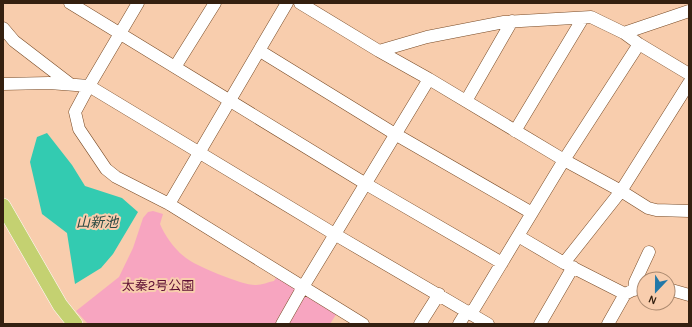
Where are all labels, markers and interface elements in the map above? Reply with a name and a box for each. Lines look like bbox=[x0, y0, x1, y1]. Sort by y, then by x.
water label: 山新池 bbox=[76, 214, 120, 231]
north arrow bbox=[636, 271, 676, 311]
park label: 太秦2号公園 bbox=[122, 278, 194, 293]
text: N bbox=[646, 292, 659, 307]

